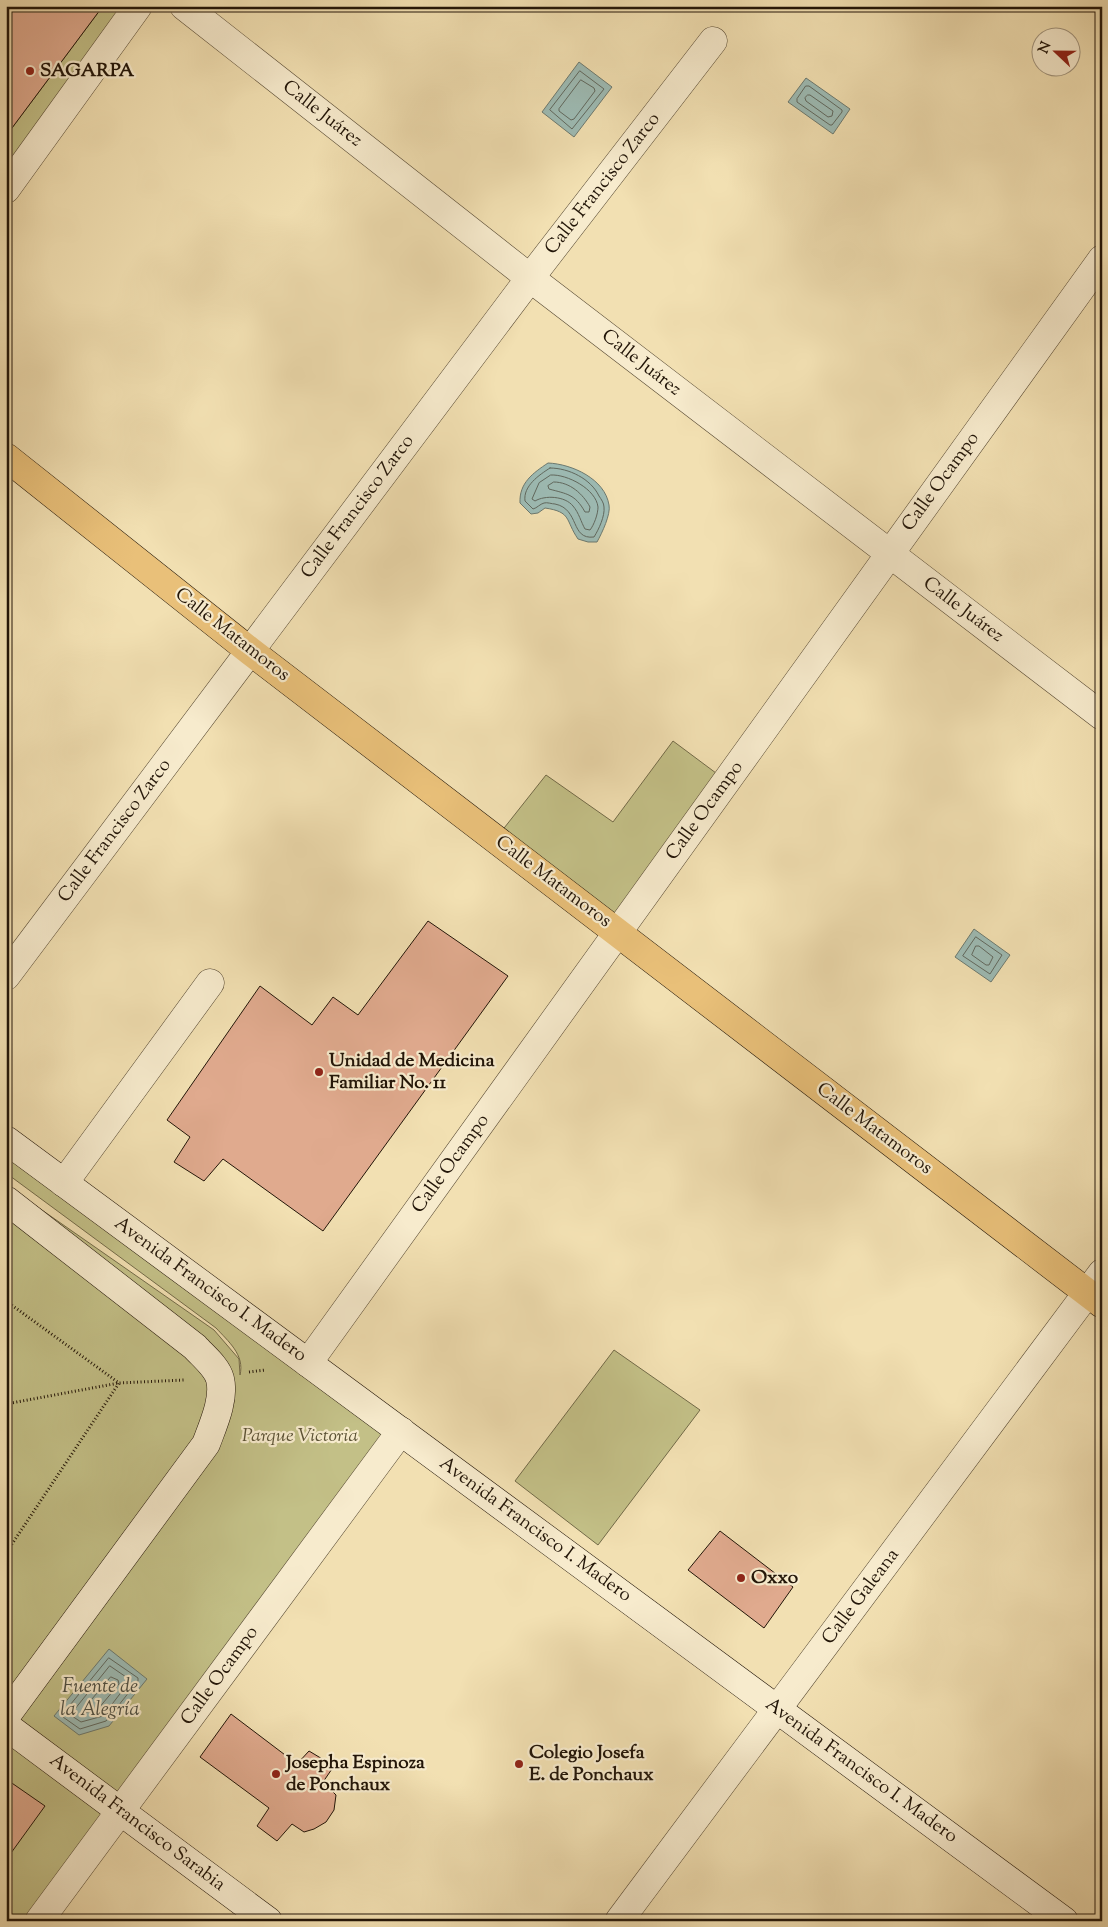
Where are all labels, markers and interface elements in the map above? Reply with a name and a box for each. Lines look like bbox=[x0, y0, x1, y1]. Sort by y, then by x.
north arrow bbox=[1030, 28, 1080, 78]
text: N bbox=[1034, 39, 1057, 57]
place label: SAGARPA bbox=[40, 58, 135, 85]
marker: SAGARPA bbox=[24, 65, 36, 77]
street label: Calle Juárez bbox=[276, 74, 368, 154]
street label: Calle Francisco Zarco bbox=[539, 107, 667, 261]
street label: Calle Juárez bbox=[595, 323, 687, 403]
street label: Calle Ocampo bbox=[896, 427, 986, 537]
street label: Calle Francisco Zarco bbox=[295, 429, 421, 585]
street label: Calle Juárez bbox=[917, 571, 1009, 649]
street label: Calle Matamoros bbox=[169, 581, 295, 689]
street label: Calle Francisco Zarco bbox=[52, 753, 178, 909]
street label: Calle Ocampo bbox=[660, 756, 750, 866]
street label: Calle Matamoros bbox=[489, 829, 617, 935]
place label: Unidad de Medicina Familiar No. 11 bbox=[329, 1048, 495, 1097]
marker: Unidad de Medicina Familiar No. 11 bbox=[313, 1066, 325, 1078]
street label: Calle Matamoros bbox=[810, 1076, 938, 1182]
street label: Calle Ocampo bbox=[406, 1109, 496, 1219]
street label: Avenida Francisco I. Madero bbox=[108, 1211, 312, 1369]
park label: Parque Victoria bbox=[242, 1423, 358, 1450]
street label: Avenida Francisco I. Madero bbox=[433, 1451, 637, 1609]
street label: Calle Galeana bbox=[816, 1543, 906, 1651]
place label: Oxxo bbox=[751, 1565, 799, 1592]
marker: Oxxo bbox=[735, 1572, 747, 1584]
street label: Calle Ocampo bbox=[175, 1621, 265, 1731]
water label: Fuente de la Alegría bbox=[60, 1673, 140, 1725]
street label: Avenida Francisco I. Madero bbox=[759, 1692, 963, 1850]
place label: Colegio Josefa E. de Ponchaux bbox=[529, 1740, 654, 1789]
street label: Avenida Francisco Sarabia bbox=[43, 1748, 231, 1898]
place label: Josepha Espinoza de Ponchaux bbox=[284, 1750, 425, 1799]
marker: Colegio Josefa E. de Ponchaux bbox=[513, 1758, 525, 1770]
marker: Josepha Espinoza de Ponchaux bbox=[270, 1768, 282, 1780]

